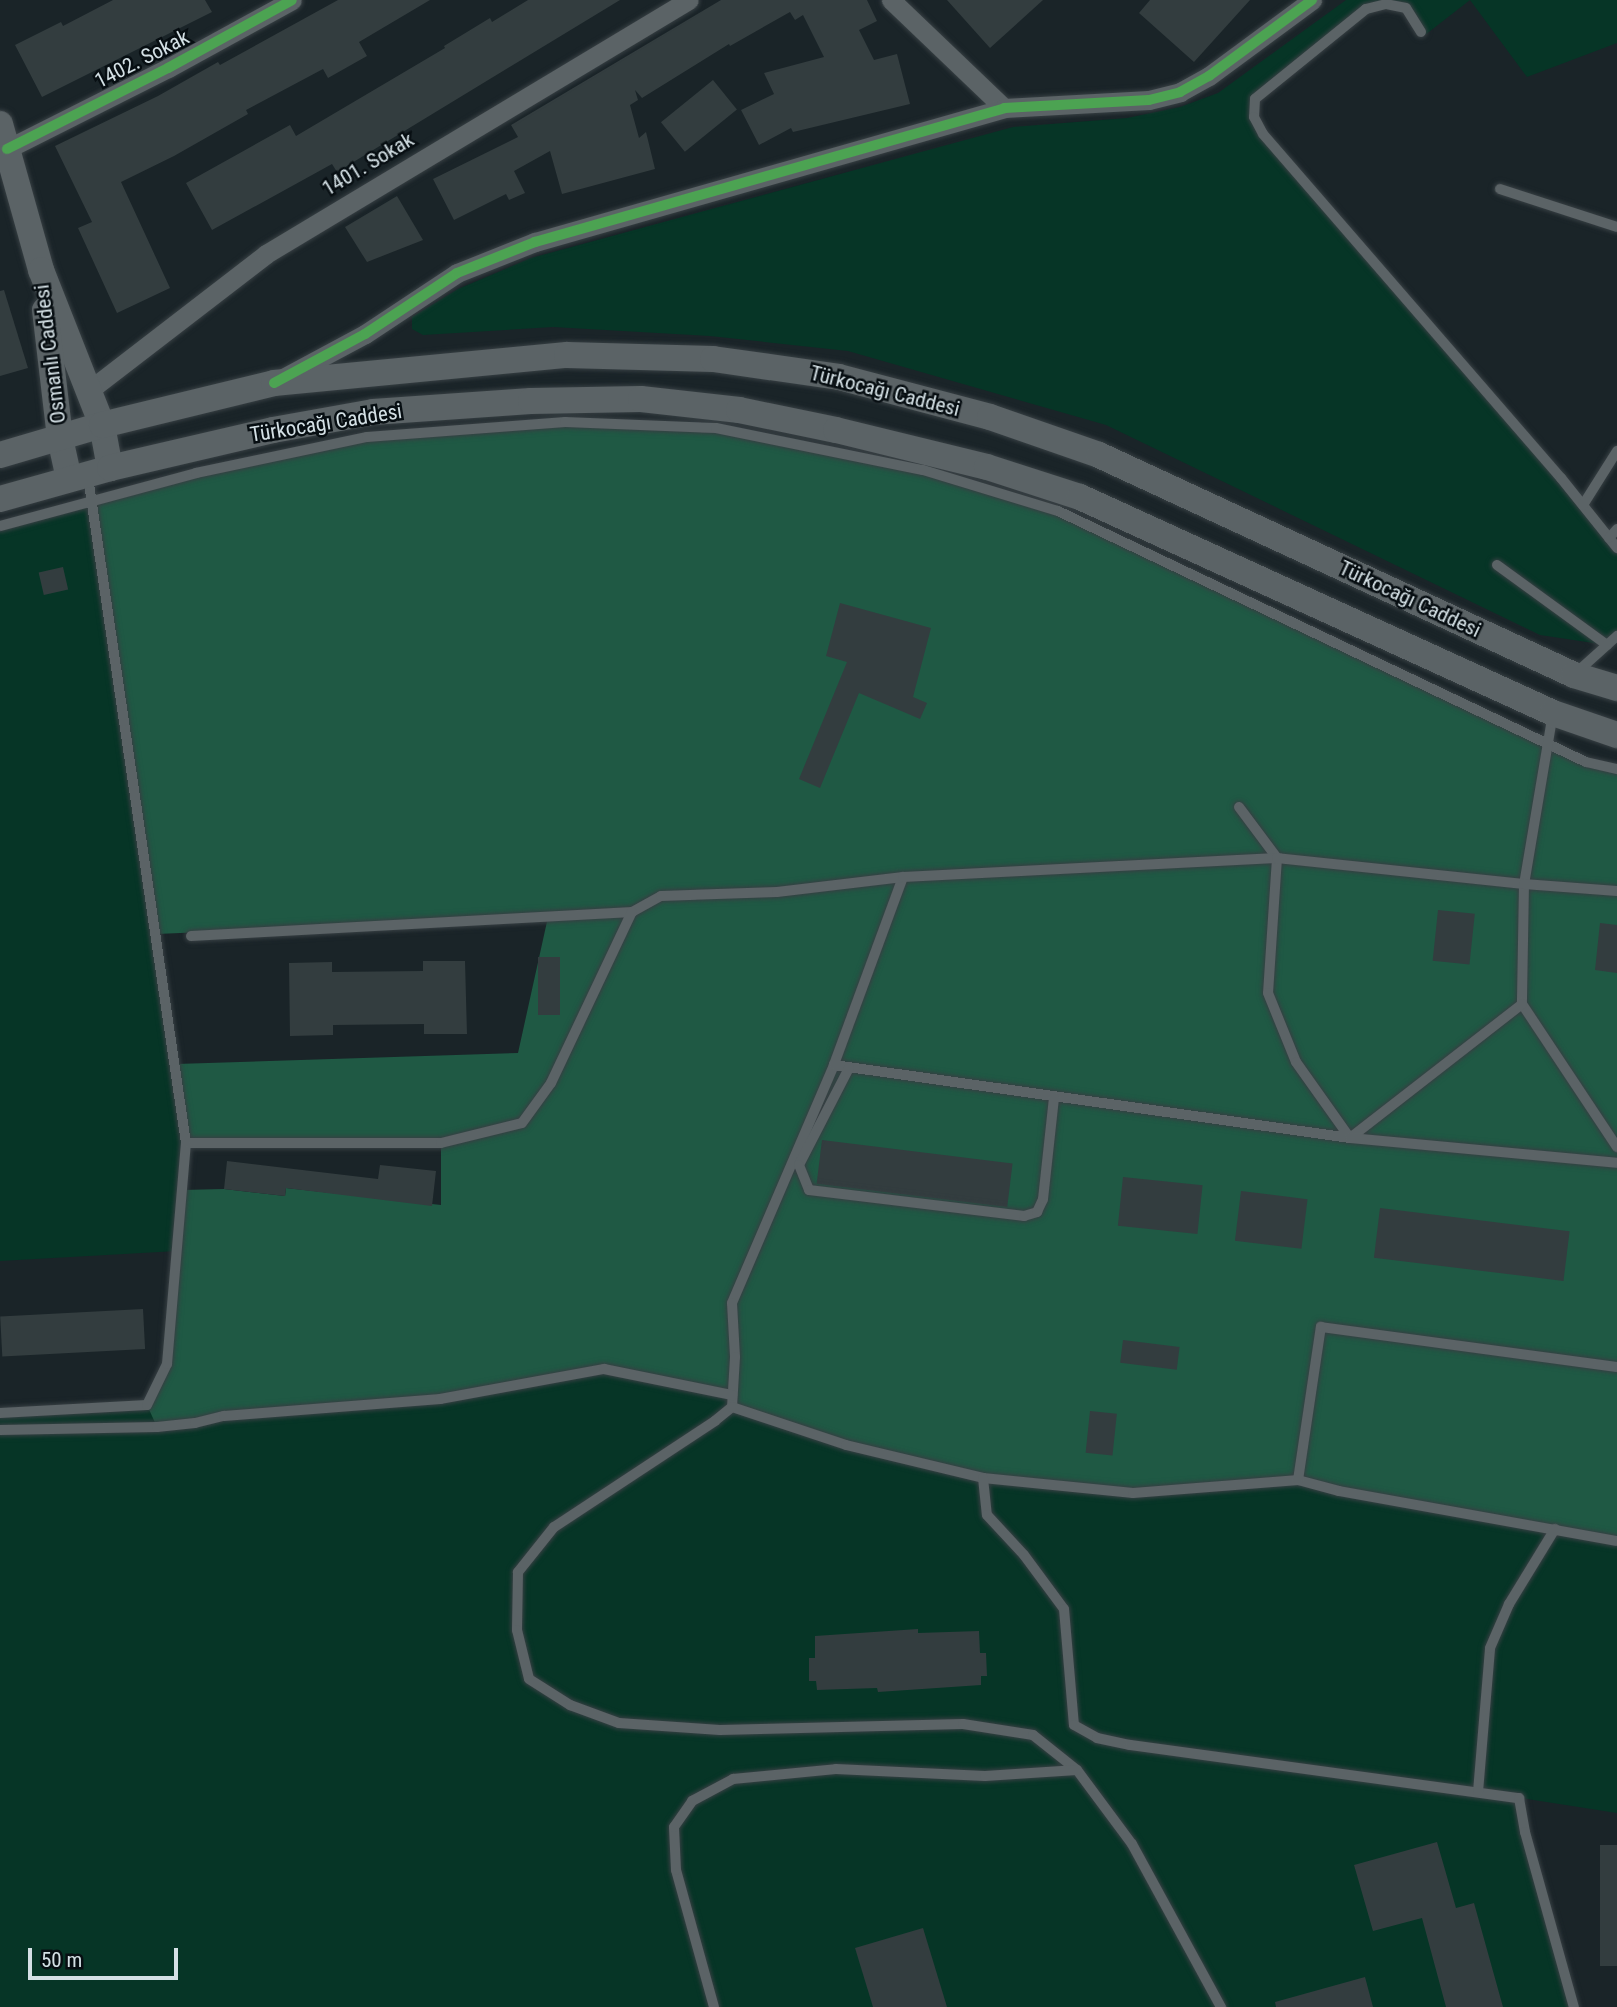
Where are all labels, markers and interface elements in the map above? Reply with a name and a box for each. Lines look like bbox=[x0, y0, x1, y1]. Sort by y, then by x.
street label: 1402. Sokak bbox=[91, 25, 193, 93]
street label: 1401. Sokak bbox=[318, 127, 418, 201]
street label: Osmanlı Caddesi bbox=[29, 283, 71, 425]
street label: Türkocağı Caddesi bbox=[808, 360, 962, 422]
street label: Türkocağı Caddesi bbox=[248, 399, 404, 447]
street label: Türkocağı Caddesi bbox=[1335, 555, 1485, 643]
scale bar bbox=[32, 1934, 182, 1978]
text: 50 m bbox=[41, 1948, 82, 1972]

